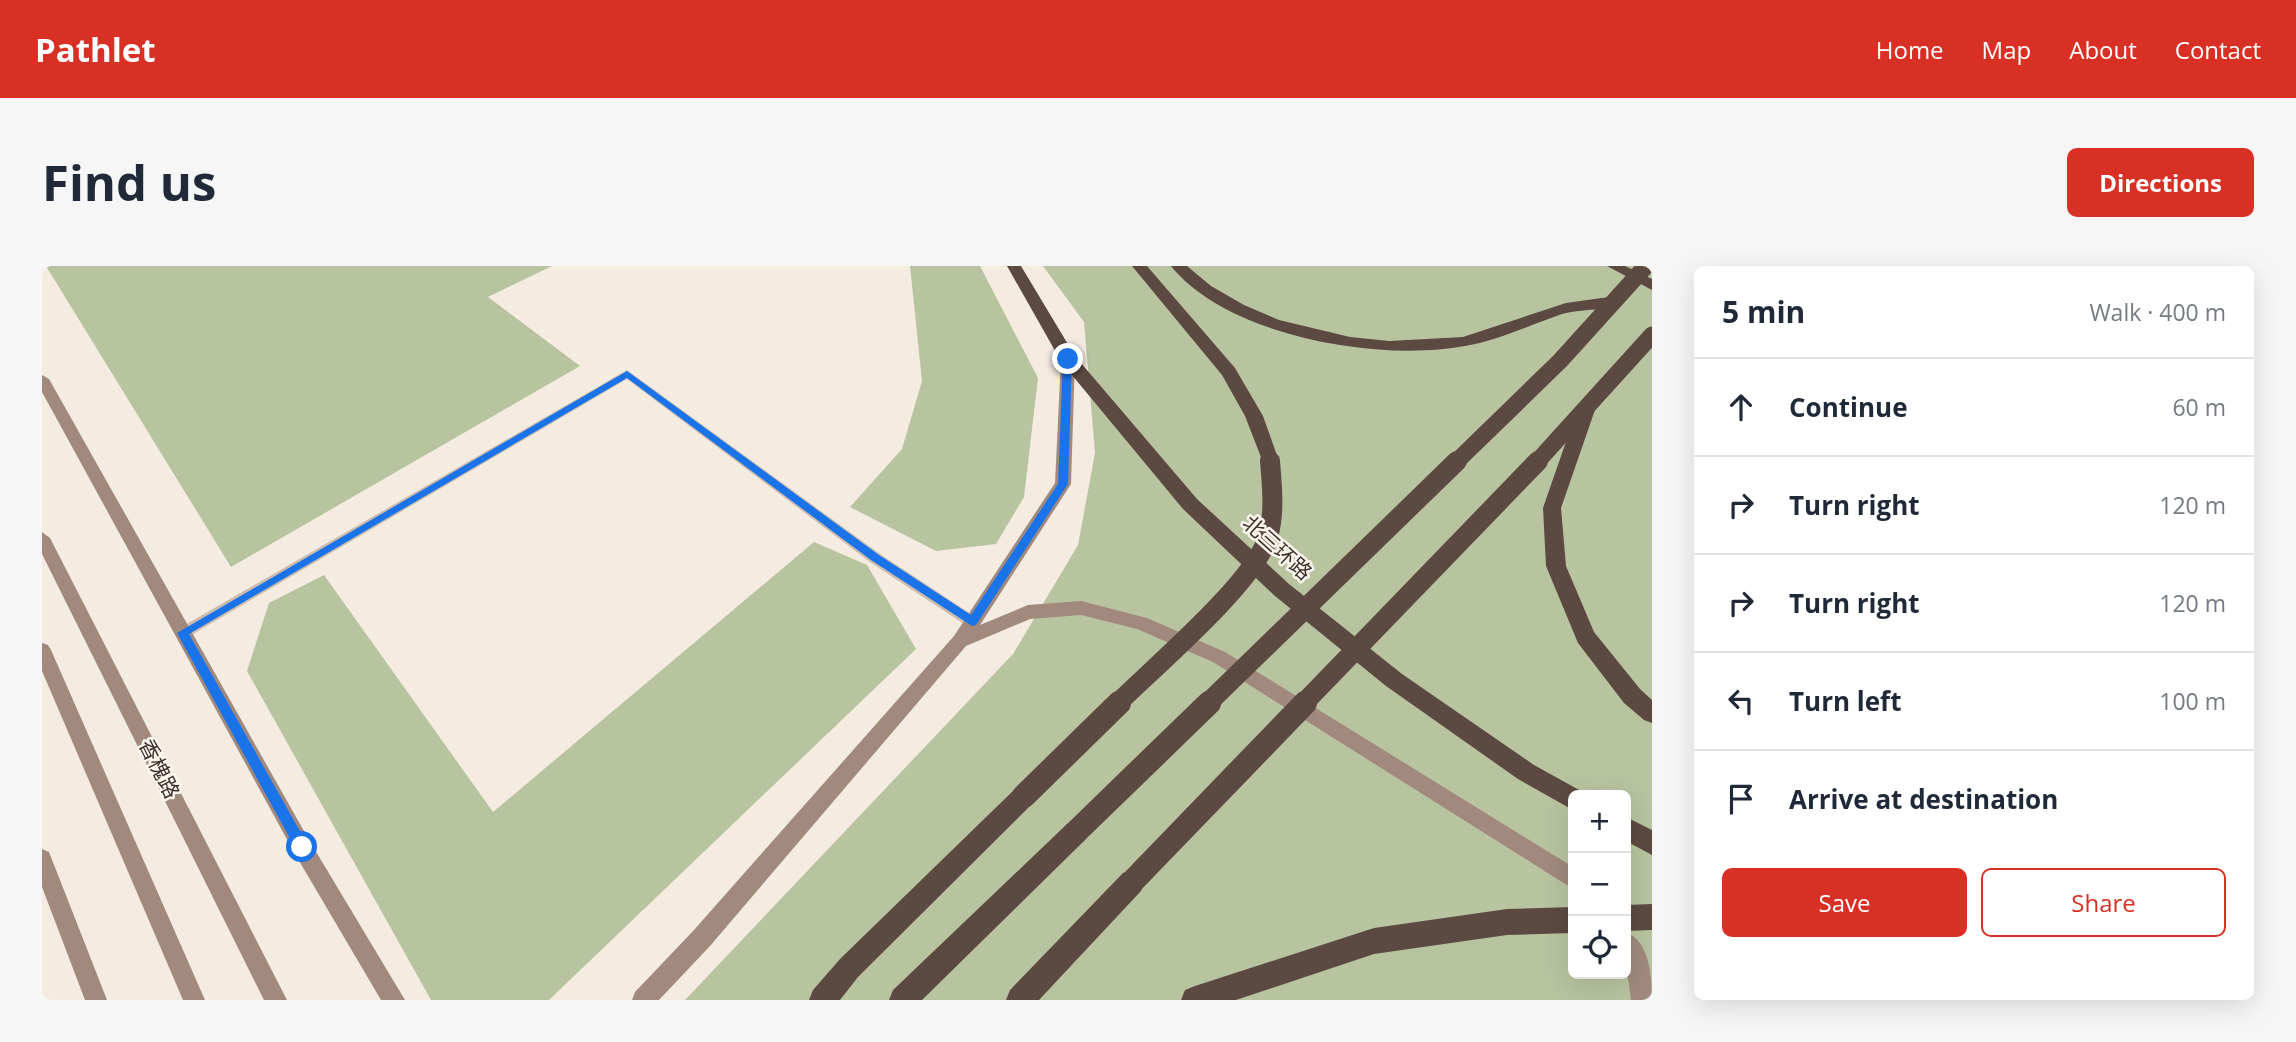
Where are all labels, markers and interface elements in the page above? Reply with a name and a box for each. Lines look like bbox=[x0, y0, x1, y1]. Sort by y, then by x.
text: Pathlet bbox=[35, 27, 156, 72]
text: Home bbox=[1876, 33, 1944, 66]
text: Map bbox=[1982, 33, 2031, 66]
text: About bbox=[2069, 33, 2137, 66]
text: Contact bbox=[2175, 33, 2261, 66]
button: Directions bbox=[2067, 148, 2254, 217]
text: Find us bbox=[42, 149, 216, 215]
text: 5 min bbox=[1722, 291, 1805, 332]
text: Walk · 400 m bbox=[2089, 296, 2226, 328]
route end bbox=[1052, 343, 1083, 374]
icon: ahead bbox=[1722, 388, 1760, 426]
text: Continue bbox=[1789, 389, 1908, 425]
text: 60 m bbox=[2172, 391, 2226, 423]
icon: right bbox=[1722, 486, 1760, 524]
text: Turn right bbox=[1789, 487, 1920, 523]
text: 120 m bbox=[2159, 489, 2226, 521]
street label: 北三环路 bbox=[1237, 509, 1318, 586]
icon: right bbox=[1722, 584, 1760, 622]
text: Turn right bbox=[1789, 585, 1920, 621]
text: 120 m bbox=[2159, 587, 2226, 619]
icon: left bbox=[1722, 682, 1760, 720]
text: Turn left bbox=[1789, 683, 1901, 719]
text: 100 m bbox=[2159, 685, 2226, 717]
street label: 香槐路 bbox=[133, 734, 187, 803]
icon: arrive bbox=[1722, 780, 1760, 818]
text: Arrive at destination bbox=[1789, 781, 2058, 817]
map controls bbox=[1568, 790, 1631, 979]
button: + bbox=[1568, 790, 1631, 853]
route start bbox=[286, 831, 317, 862]
button: − bbox=[1568, 853, 1631, 916]
button: Save bbox=[1722, 868, 1967, 937]
button: Share bbox=[1981, 868, 2226, 937]
button: locate bbox=[1568, 916, 1631, 979]

